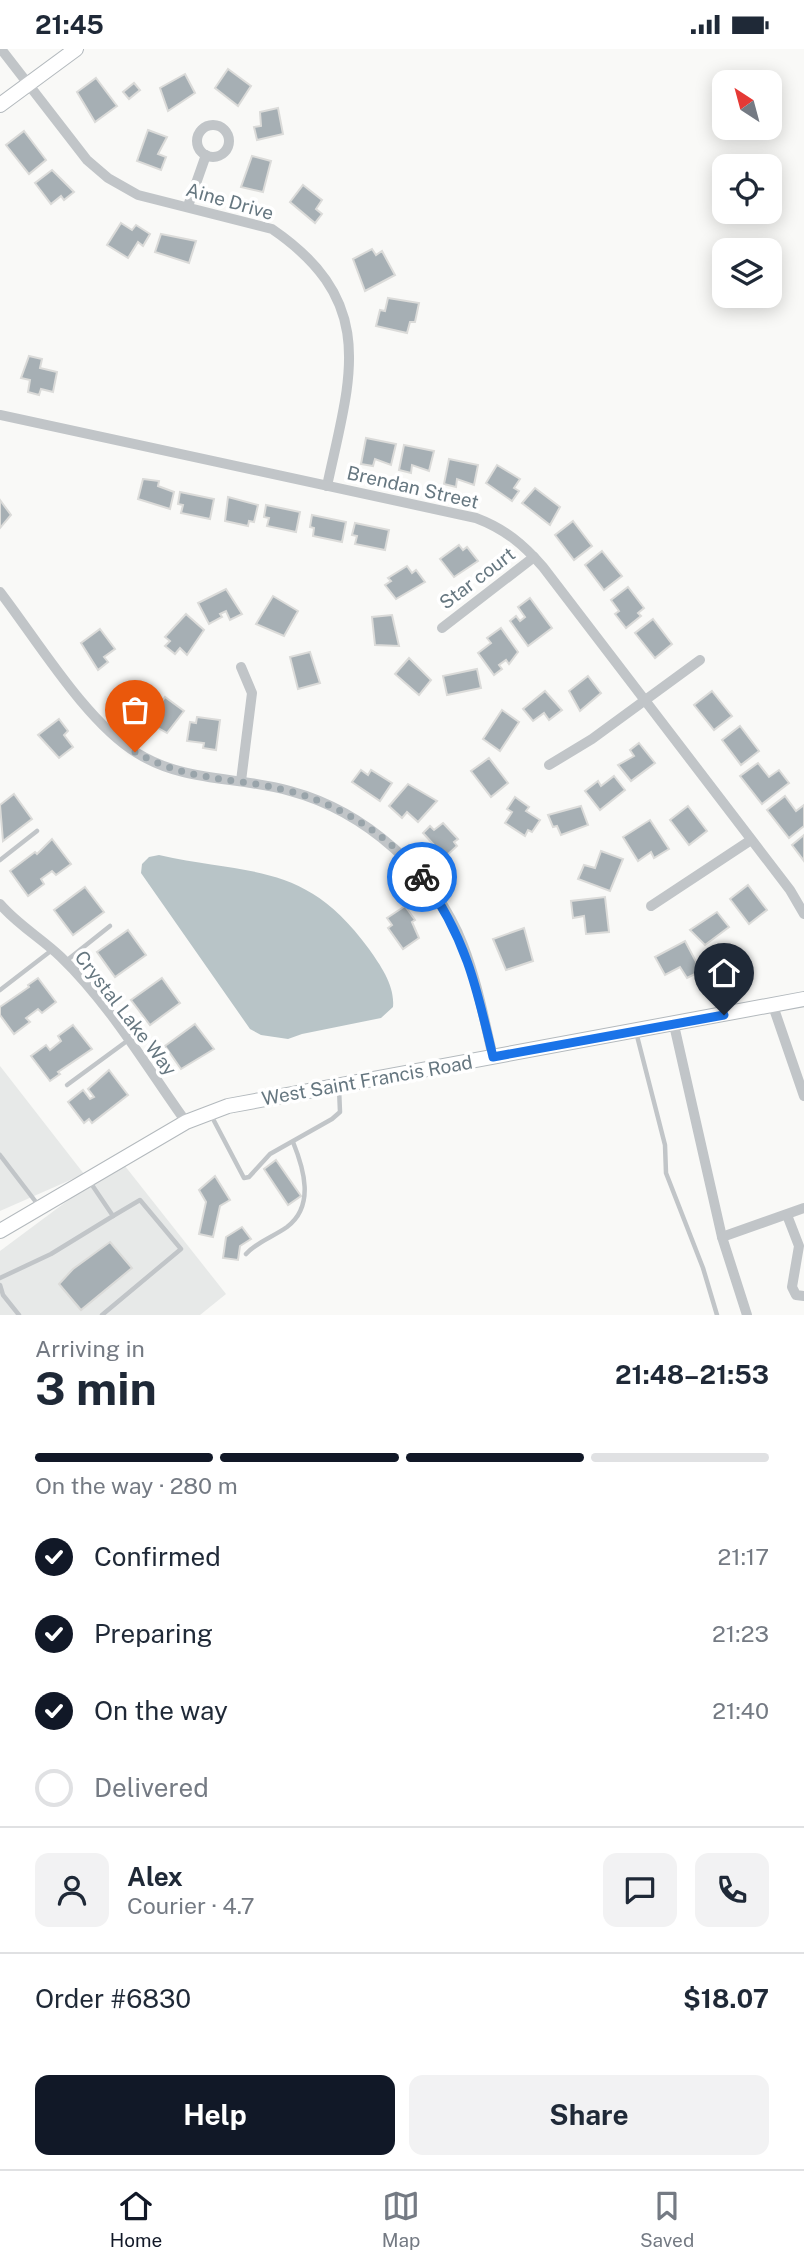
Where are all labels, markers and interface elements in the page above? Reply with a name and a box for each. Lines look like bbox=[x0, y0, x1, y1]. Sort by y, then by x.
text: 21:45 bbox=[35, 9, 104, 40]
north arrow bbox=[712, 70, 782, 140]
map controls bbox=[712, 70, 782, 308]
button: locate bbox=[712, 154, 782, 224]
street label: Aine Drive bbox=[184, 178, 276, 224]
button: layers bbox=[712, 238, 782, 308]
street label: Brendan Street bbox=[345, 461, 481, 513]
street label: Star court bbox=[435, 543, 519, 613]
pin bbox=[105, 680, 165, 752]
icon: bag bbox=[116, 691, 154, 729]
courier bbox=[387, 842, 457, 912]
icon: bike bbox=[403, 858, 441, 896]
pin bbox=[694, 943, 754, 1015]
street label: Crystal Lake Way bbox=[70, 946, 182, 1080]
icon: home bbox=[705, 954, 743, 992]
street label: West Saint Francis Road bbox=[260, 1051, 474, 1109]
text: Arriving in bbox=[35, 1335, 145, 1362]
text: 21:48–21:53 bbox=[615, 1359, 769, 1390]
text: 3 min bbox=[35, 1361, 157, 1415]
text: On the way · 280 m bbox=[35, 1472, 238, 1499]
icon: check bbox=[35, 1538, 73, 1576]
text: Confirmed bbox=[94, 1541, 221, 1572]
text: 21:17 bbox=[718, 1543, 769, 1570]
icon: check bbox=[35, 1615, 73, 1653]
text: Preparing bbox=[94, 1618, 213, 1649]
text: 21:23 bbox=[712, 1620, 769, 1647]
icon: check bbox=[35, 1692, 73, 1730]
text: On the way bbox=[94, 1695, 228, 1726]
text: 21:40 bbox=[712, 1697, 769, 1724]
text: Delivered bbox=[94, 1772, 209, 1803]
button: person bbox=[35, 1853, 109, 1927]
button: chat bbox=[603, 1853, 677, 1927]
button: phone bbox=[695, 1853, 769, 1927]
text: Alex bbox=[127, 1861, 183, 1892]
text: Courier · 4.7 bbox=[127, 1892, 255, 1919]
text: Order #6830 bbox=[35, 1983, 191, 2014]
text: $18.07 bbox=[683, 1983, 769, 2014]
button: Help bbox=[35, 2075, 395, 2155]
button: Share bbox=[409, 2075, 769, 2155]
tab: Home bbox=[110, 2187, 162, 2251]
tab: Map bbox=[382, 2187, 420, 2251]
tab: Saved bbox=[640, 2187, 694, 2251]

